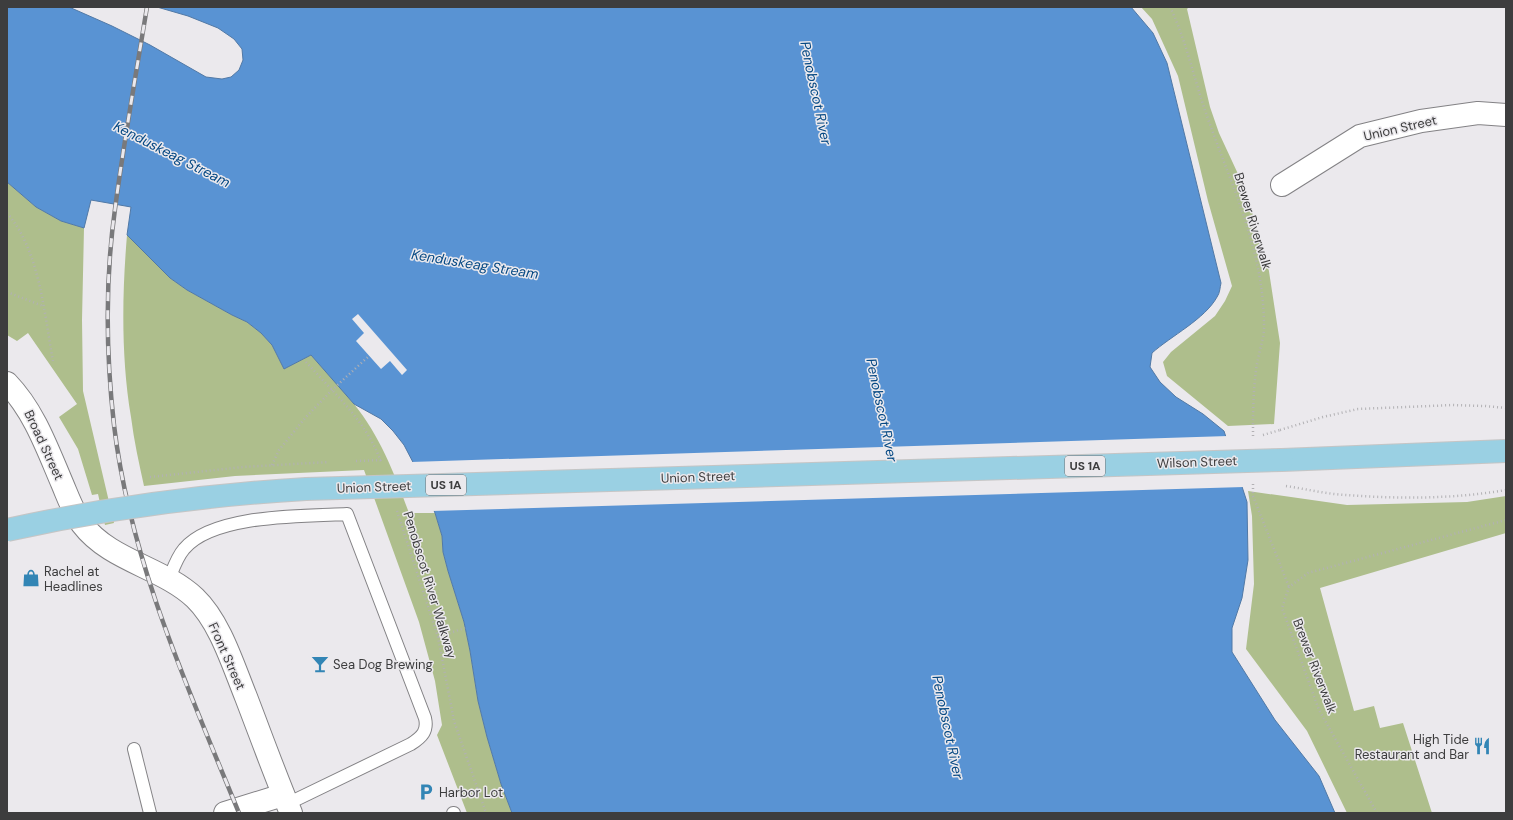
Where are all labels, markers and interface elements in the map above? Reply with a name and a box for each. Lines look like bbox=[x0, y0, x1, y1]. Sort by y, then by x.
water label: Penobscot River bbox=[796, 40, 836, 147]
street label: Union Street bbox=[1362, 111, 1438, 145]
water label: Kenduskeag Stream bbox=[111, 117, 233, 191]
street label: Brewer Riverwalk bbox=[1230, 170, 1276, 272]
water label: Kenduskeag Stream bbox=[410, 245, 540, 283]
water label: Penobscot River bbox=[862, 357, 902, 464]
street label: Broad Street bbox=[20, 407, 68, 483]
street label: Wilson Street bbox=[1156, 452, 1238, 472]
road number: US 1A bbox=[1065, 456, 1105, 476]
street label: Union Street bbox=[660, 467, 736, 487]
road number: US 1A bbox=[426, 475, 466, 495]
street label: Union Street bbox=[336, 477, 412, 497]
street label: Penobscot River Walkway bbox=[399, 509, 461, 661]
place label: Rachel at Headlines bbox=[44, 563, 103, 595]
shop icon: Rachel at Headlines bbox=[21, 568, 41, 588]
street label: Brewer Riverwalk bbox=[1289, 616, 1341, 716]
street label: Front Street bbox=[205, 620, 249, 692]
bar icon: Sea Dog Brewing bbox=[310, 654, 330, 674]
place label: Sea Dog Brewing bbox=[333, 656, 433, 673]
water label: Penobscot River bbox=[928, 674, 968, 781]
place label: High Tide Restaurant and Bar bbox=[1355, 731, 1469, 763]
restaurant icon: High Tide Restaurant and Bar bbox=[1472, 736, 1492, 756]
parking icon: Harbor Lot bbox=[416, 782, 436, 802]
place label: Harbor Lot bbox=[439, 784, 503, 801]

